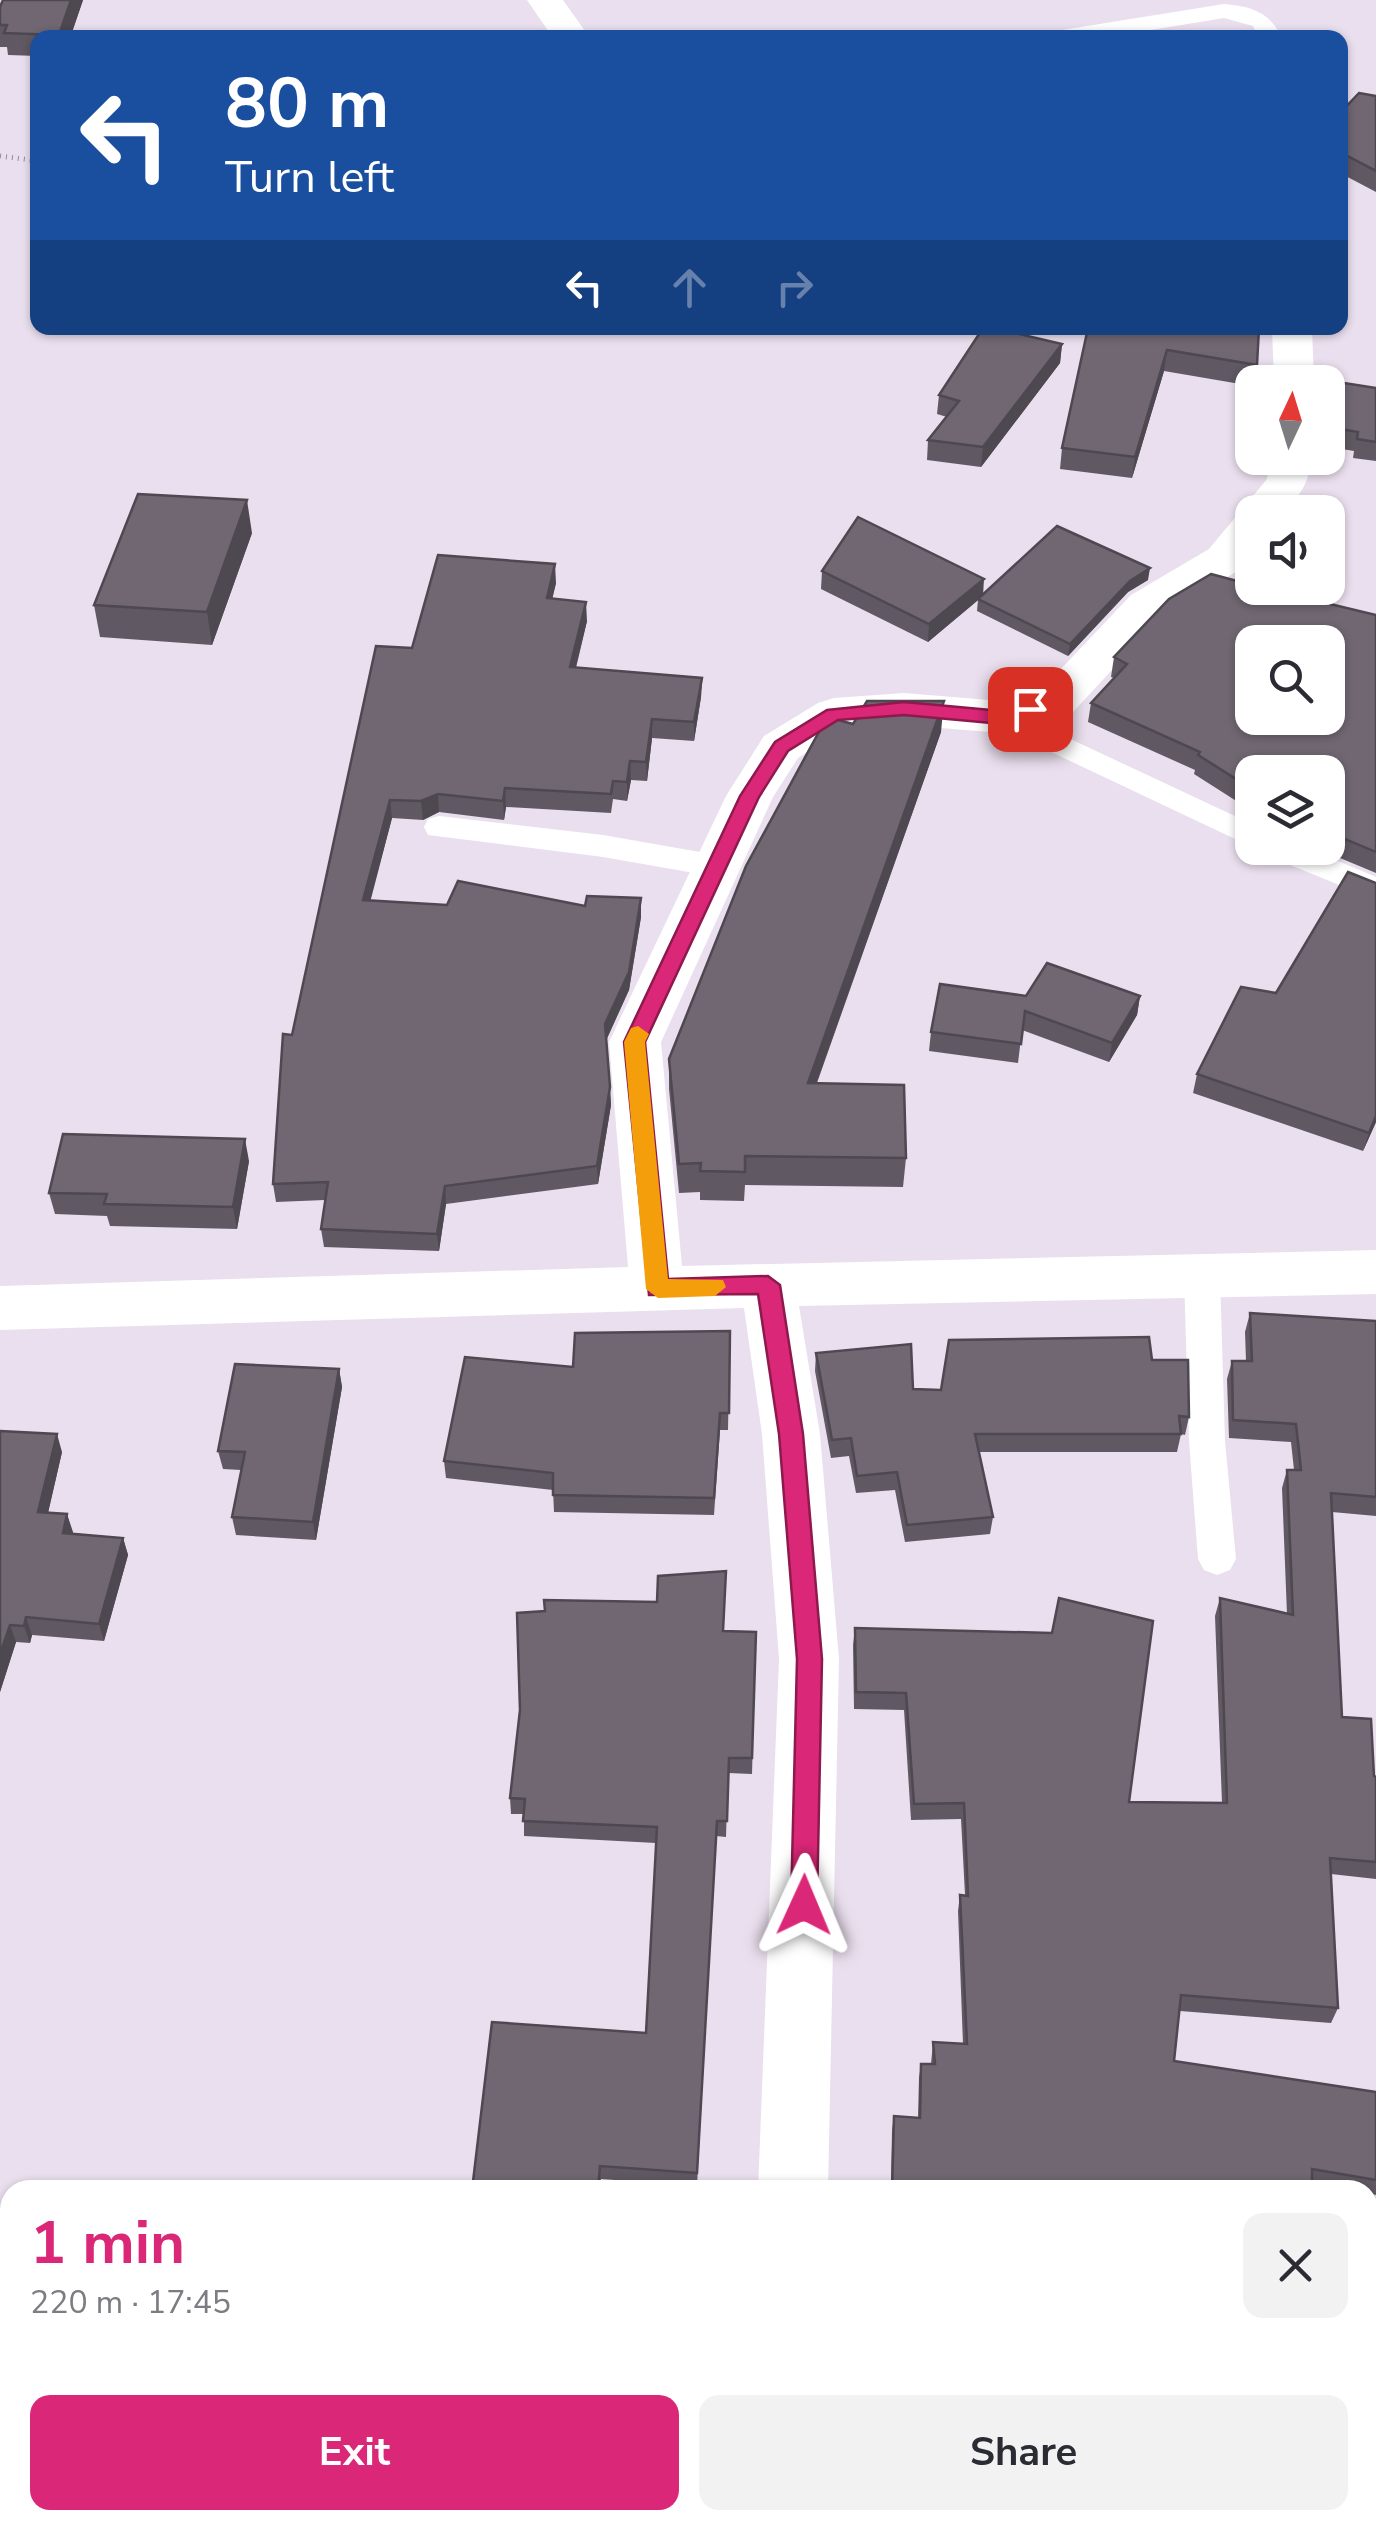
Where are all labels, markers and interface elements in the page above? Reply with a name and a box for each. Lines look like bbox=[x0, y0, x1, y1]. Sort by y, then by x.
text: 80 m bbox=[225, 56, 389, 152]
icon: left bbox=[60, 70, 190, 200]
text: Turn left bbox=[225, 147, 394, 208]
icon: left bbox=[557, 260, 612, 315]
icon: ahead bbox=[662, 260, 717, 315]
icon: right bbox=[767, 260, 822, 315]
north arrow bbox=[1235, 365, 1345, 475]
map controls bbox=[1235, 365, 1345, 865]
button: sound bbox=[1235, 495, 1345, 605]
button: search bbox=[1235, 625, 1345, 735]
pin bbox=[988, 667, 1073, 752]
icon: arrive bbox=[1003, 682, 1058, 737]
button: layers bbox=[1235, 755, 1345, 865]
position arrow bbox=[752, 1853, 856, 1957]
text: 1 min bbox=[30, 2202, 185, 2284]
button: close bbox=[1243, 2213, 1348, 2318]
text: 220 m · 17:45 bbox=[30, 2281, 231, 2324]
button: Exit bbox=[30, 2395, 679, 2510]
button: Share bbox=[699, 2395, 1348, 2510]

